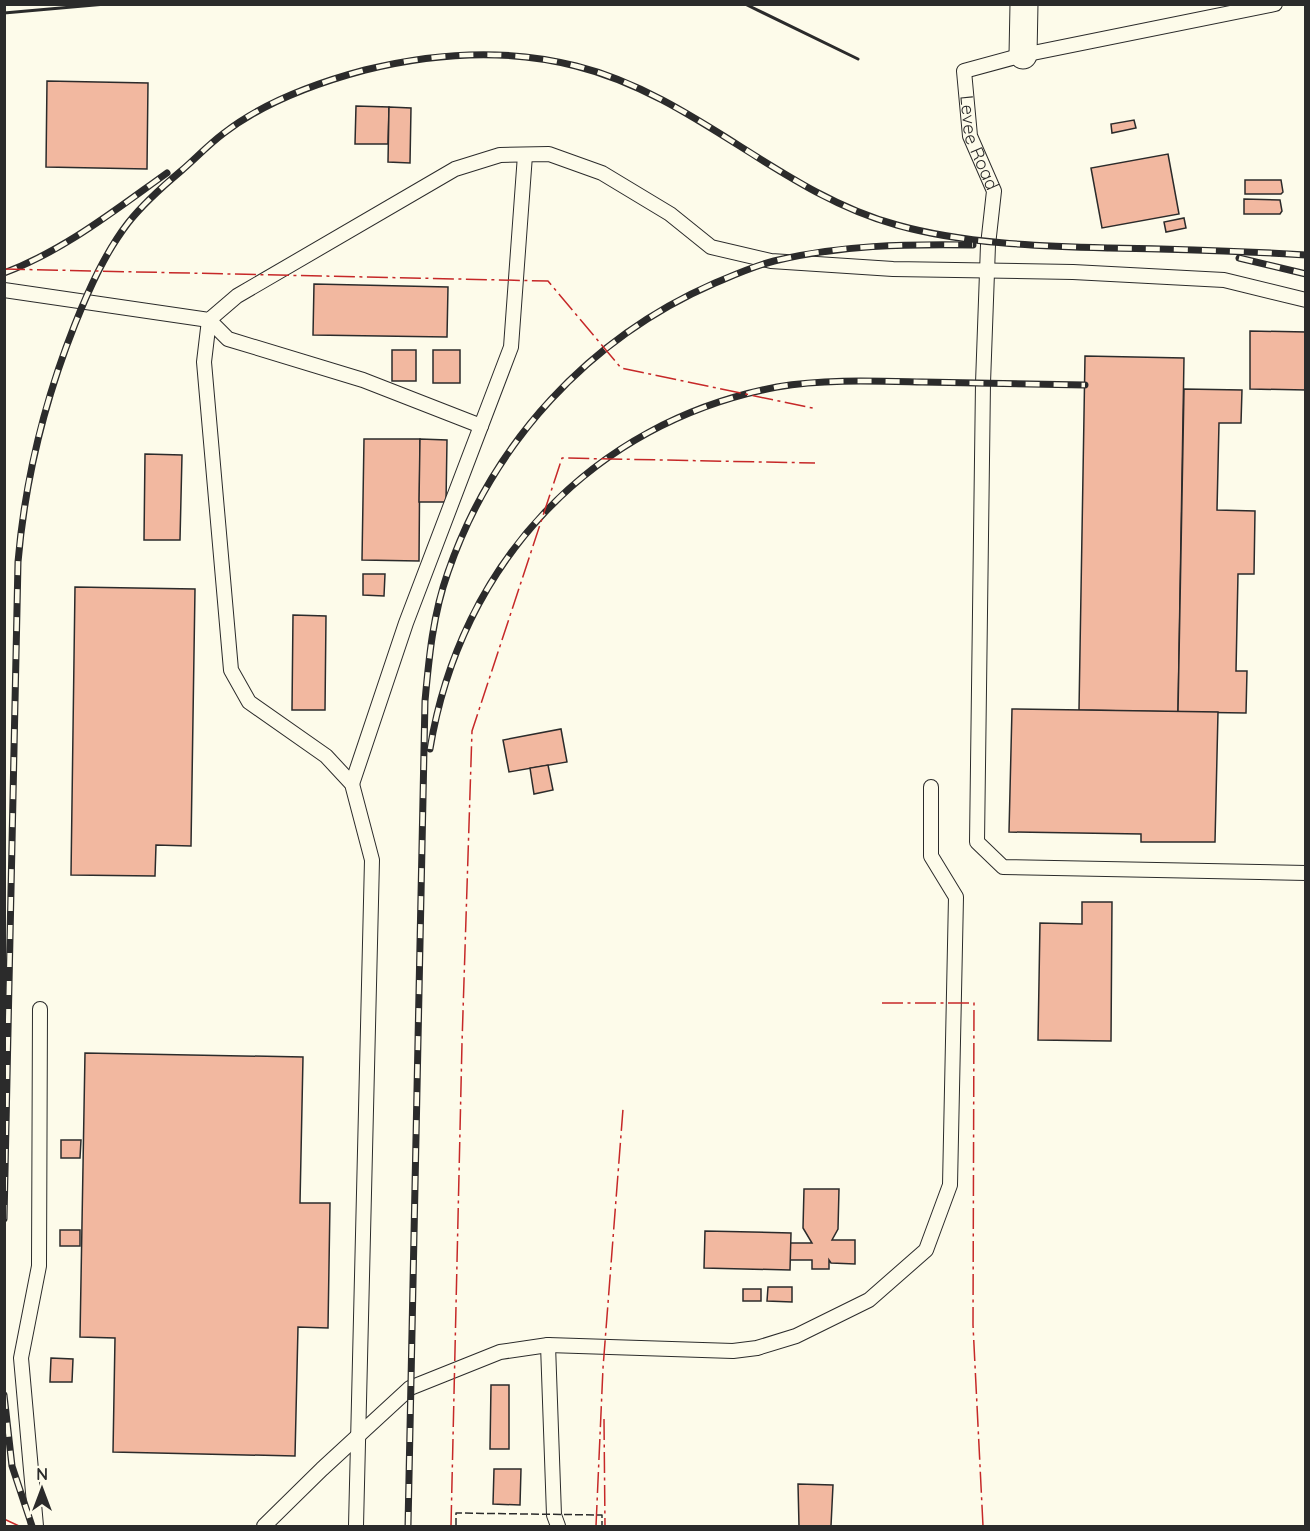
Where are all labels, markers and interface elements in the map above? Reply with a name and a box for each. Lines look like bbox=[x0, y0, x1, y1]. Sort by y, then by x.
street label: Levee Road bbox=[955, 94, 1004, 194]
north arrow bbox=[12, 1459, 72, 1519]
text: N bbox=[36, 1464, 48, 1484]

